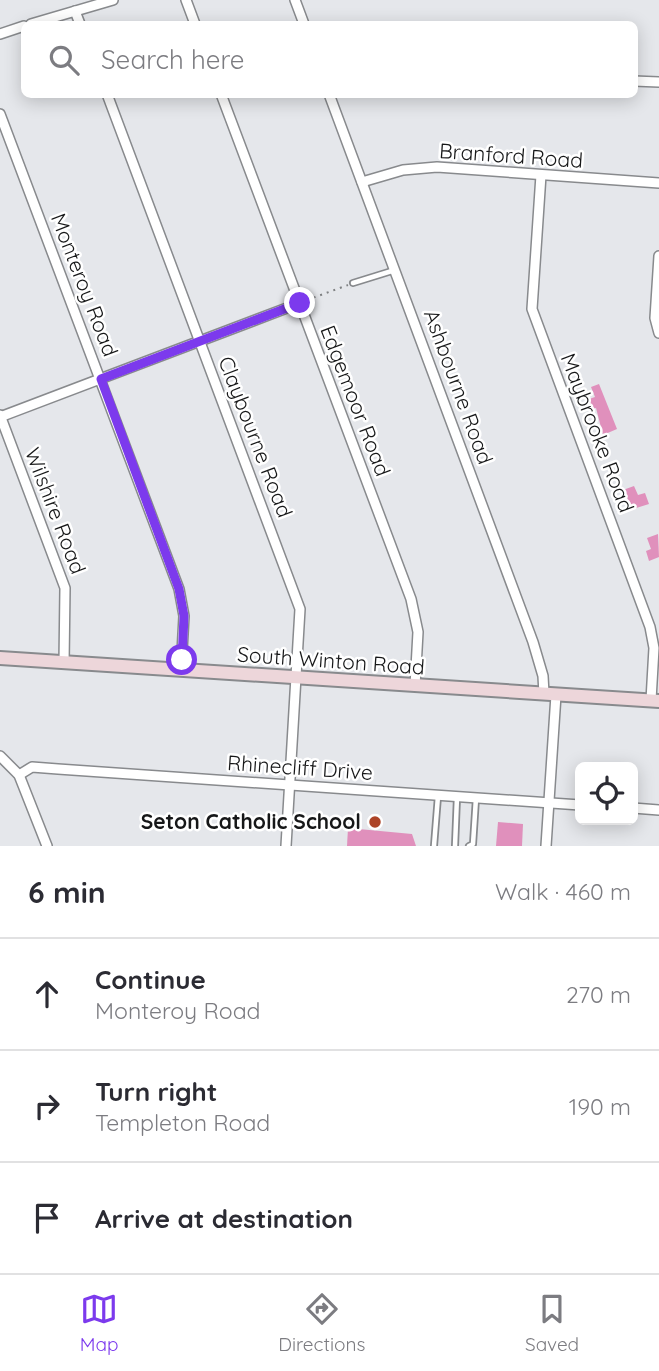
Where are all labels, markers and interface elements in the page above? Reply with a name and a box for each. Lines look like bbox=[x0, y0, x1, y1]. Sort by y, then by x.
search box bbox=[21, 21, 638, 98]
icon: search bbox=[45, 41, 83, 79]
text: Search here bbox=[101, 43, 245, 76]
street label: Branford Road bbox=[438, 137, 584, 173]
street label: Monteroy Road bbox=[46, 209, 124, 360]
route end bbox=[284, 287, 315, 318]
street label: Ashbourne Road bbox=[419, 306, 499, 468]
street label: Edgemoor Road bbox=[315, 322, 397, 480]
street label: Maybrooke Road bbox=[556, 349, 640, 516]
street label: Claybourne Road bbox=[213, 352, 299, 521]
street label: Wilshire Road bbox=[20, 444, 92, 577]
street label: South Winton Road bbox=[236, 640, 426, 680]
route start bbox=[166, 644, 197, 675]
street label: Rhinecliff Drive bbox=[226, 749, 374, 785]
map controls bbox=[575, 762, 638, 825]
button: locate bbox=[575, 762, 638, 825]
place label: Seton Catholic School bbox=[141, 808, 361, 834]
marker: Seton Catholic School bbox=[367, 814, 383, 830]
text: 6 min bbox=[28, 873, 106, 911]
text: Walk · 460 m bbox=[495, 877, 631, 906]
text: Continue bbox=[95, 963, 206, 996]
icon: ahead bbox=[28, 975, 66, 1013]
text: 270 m bbox=[566, 980, 631, 1009]
text: Monteroy Road bbox=[95, 996, 261, 1025]
text: Turn right bbox=[95, 1075, 217, 1108]
icon: right bbox=[28, 1087, 66, 1125]
text: 190 m bbox=[569, 1092, 631, 1121]
text: Templeton Road bbox=[95, 1108, 270, 1137]
icon: arrive bbox=[28, 1199, 66, 1237]
text: Arrive at destination bbox=[95, 1202, 353, 1235]
tab: Map bbox=[80, 1290, 119, 1356]
tab: Directions bbox=[278, 1290, 365, 1356]
tab: Saved bbox=[525, 1290, 579, 1356]

